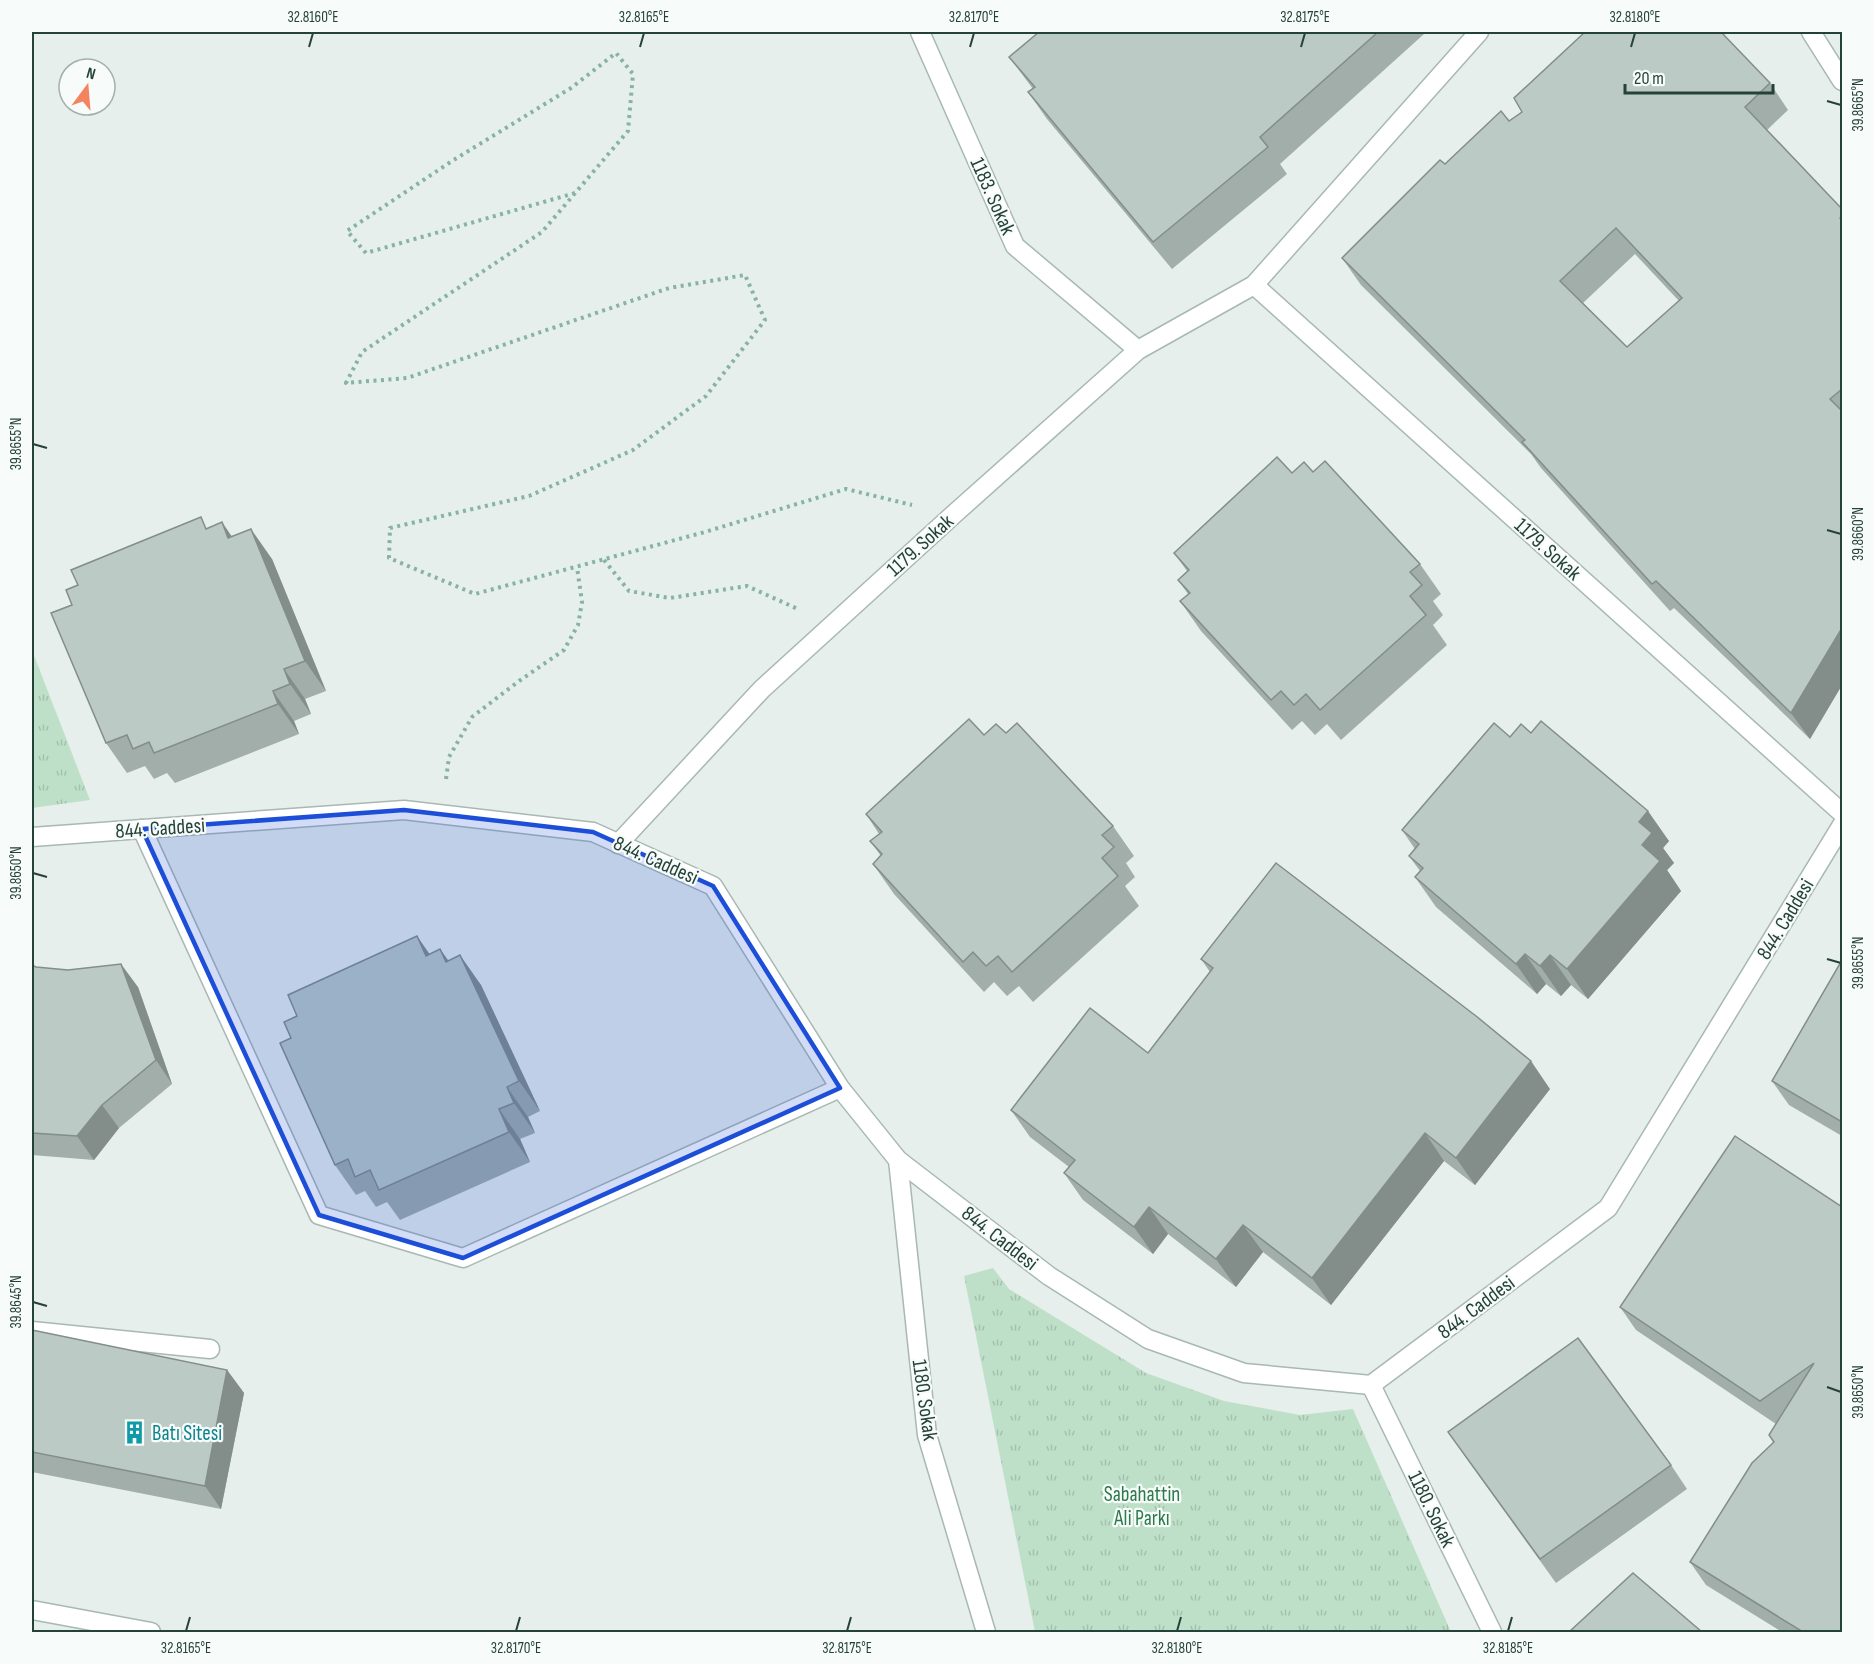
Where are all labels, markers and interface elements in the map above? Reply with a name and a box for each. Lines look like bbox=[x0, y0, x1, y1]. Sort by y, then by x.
text: 32.8160°E bbox=[288, 8, 338, 27]
text: 32.8165°E bbox=[619, 8, 669, 27]
text: 32.8170°E bbox=[949, 8, 999, 27]
text: 32.8175°E bbox=[1280, 8, 1330, 27]
text: 32.8180°E bbox=[1610, 8, 1660, 27]
north arrow bbox=[57, 57, 117, 117]
scale bar bbox=[1625, 57, 1774, 95]
text: N bbox=[84, 64, 97, 84]
text: 20 m bbox=[1634, 68, 1664, 89]
text: 39.8665°N bbox=[1849, 78, 1868, 132]
street label: 1183. Sokak bbox=[964, 154, 1021, 239]
text: 39.8655°N bbox=[7, 418, 26, 470]
text: 39.8660°N bbox=[1849, 507, 1868, 561]
street label: 1179. Sokak bbox=[882, 509, 959, 582]
street label: 1179. Sokak bbox=[1509, 513, 1586, 586]
street label: 844. Caddesi bbox=[114, 813, 206, 844]
street label: 844. Caddesi bbox=[610, 831, 702, 890]
text: 39.8650°N bbox=[7, 846, 26, 900]
street label: 844. Caddesi bbox=[1752, 874, 1819, 964]
text: 39.8655°N bbox=[1849, 937, 1868, 989]
street label: 844. Caddesi bbox=[957, 1201, 1043, 1276]
street label: 844. Caddesi bbox=[1433, 1270, 1520, 1344]
text: 39.8645°N bbox=[7, 1275, 26, 1329]
street label: 1180. Sokak bbox=[906, 1358, 943, 1442]
text: 39.8650°N bbox=[1849, 1365, 1868, 1419]
building icon: Batı Sitesi bbox=[121, 1420, 147, 1446]
place label: Batı Sitesi bbox=[152, 1421, 222, 1446]
street label: 1180. Sokak bbox=[1402, 1467, 1461, 1551]
park label: Sabahattin Ali Parkı bbox=[1104, 1482, 1180, 1531]
text: 32.8165°E bbox=[161, 1639, 211, 1658]
text: 32.8170°E bbox=[491, 1639, 541, 1658]
text: 32.8175°E bbox=[822, 1639, 872, 1658]
text: 32.8180°E bbox=[1152, 1639, 1202, 1658]
text: 32.8185°E bbox=[1483, 1639, 1533, 1658]

